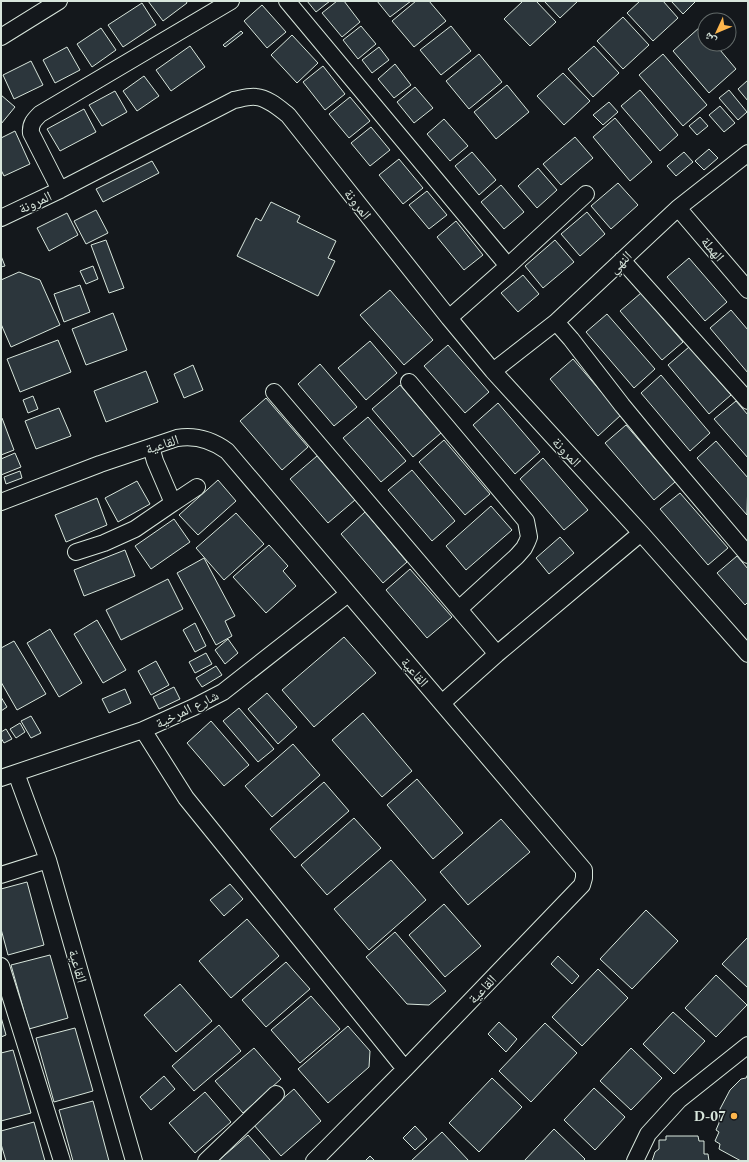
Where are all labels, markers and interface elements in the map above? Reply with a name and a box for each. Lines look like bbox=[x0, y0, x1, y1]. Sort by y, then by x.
north arrow bbox=[697, 12, 737, 52]
text: ش bbox=[700, 28, 720, 49]
street label: المرونة bbox=[339, 184, 376, 224]
street label: المرونة bbox=[15, 186, 55, 219]
street label: الهملة bbox=[696, 232, 729, 266]
street label: النهي bbox=[604, 246, 637, 279]
street label: القاعية bbox=[143, 429, 181, 460]
street label: المرونة bbox=[547, 433, 586, 472]
street label: القاعية bbox=[396, 653, 434, 692]
street label: شارع المرخية bbox=[152, 685, 222, 734]
street label: القاعية bbox=[63, 947, 92, 985]
street label: القاعية bbox=[463, 970, 502, 1009]
place label: D-07 bbox=[694, 1106, 726, 1127]
marker: D-07 bbox=[729, 1111, 739, 1121]

